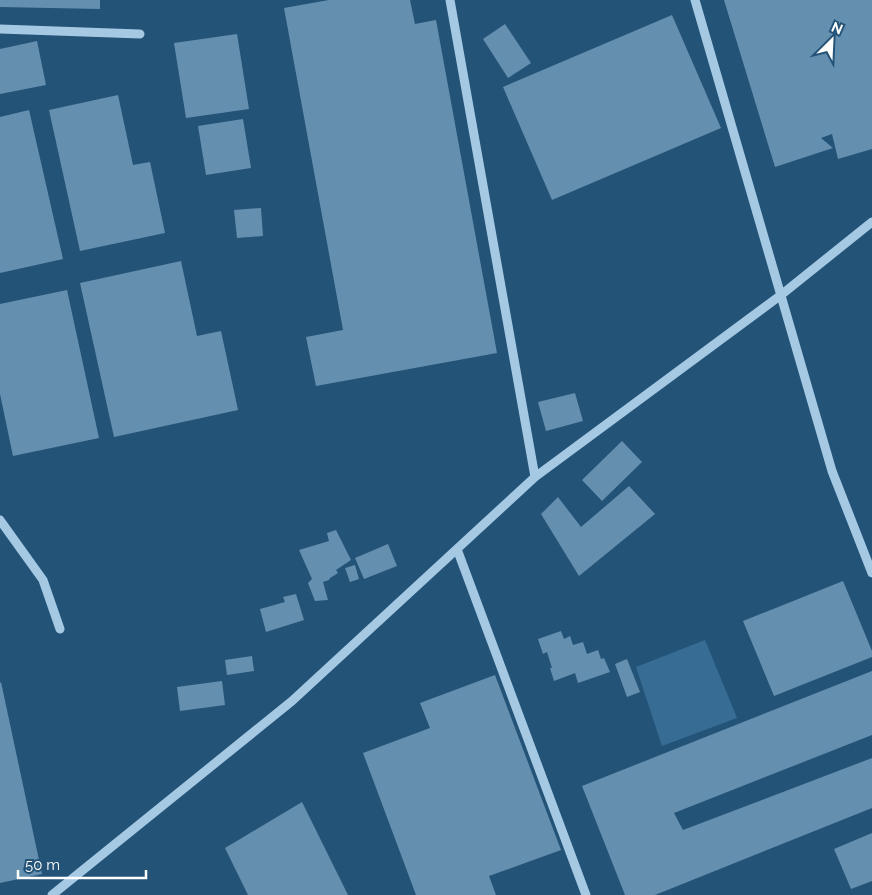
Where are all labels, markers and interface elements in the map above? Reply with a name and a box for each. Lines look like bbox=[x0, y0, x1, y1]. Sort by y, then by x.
north arrow bbox=[807, 15, 857, 65]
text: N bbox=[829, 19, 845, 38]
scale bar bbox=[18, 848, 145, 880]
text: 50 m bbox=[25, 856, 60, 874]

